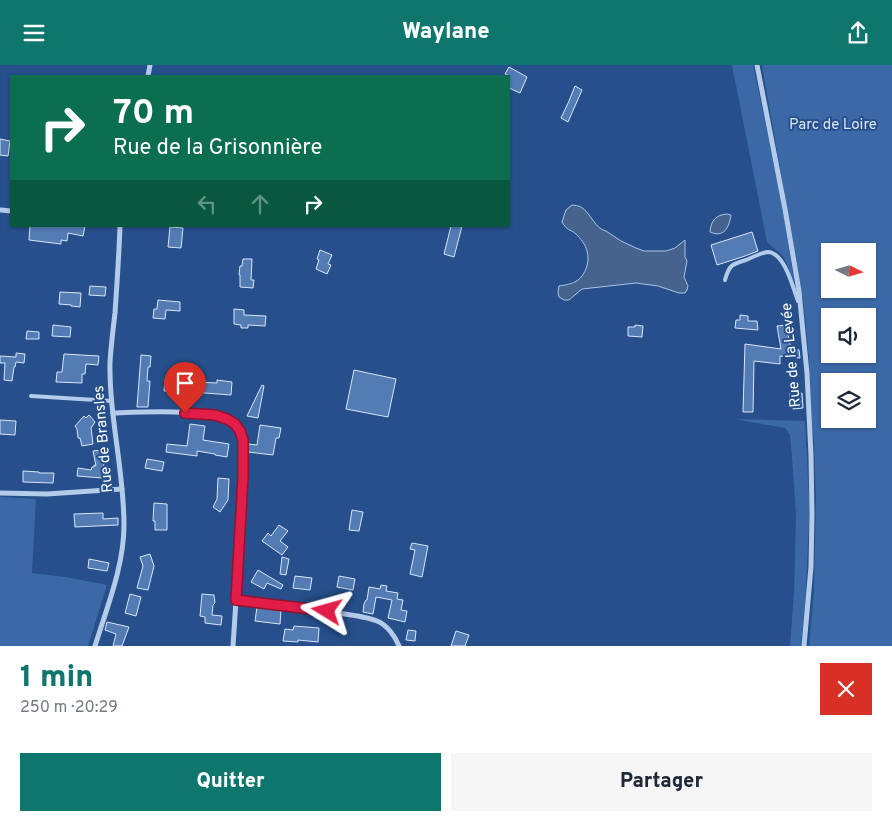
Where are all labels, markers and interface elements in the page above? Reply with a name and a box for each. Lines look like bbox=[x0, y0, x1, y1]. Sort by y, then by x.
icon: menu bbox=[20, 19, 48, 47]
text: Waylane bbox=[402, 19, 490, 46]
icon: share bbox=[844, 19, 872, 47]
text: 70 m bbox=[113, 92, 194, 136]
icon: right bbox=[30, 95, 95, 160]
park label: Parc de Loire bbox=[789, 116, 877, 135]
text: Rue de la Grisonnière bbox=[113, 135, 322, 162]
icon: left bbox=[193, 190, 221, 218]
icon: ahead bbox=[246, 190, 274, 218]
icon: right bbox=[299, 190, 327, 218]
north arrow bbox=[821, 243, 876, 297]
map controls bbox=[821, 243, 876, 428]
street label: Rue de la Levée bbox=[778, 302, 806, 408]
button: sound bbox=[821, 308, 876, 363]
pin bbox=[164, 362, 206, 413]
icon: arrive bbox=[171, 369, 199, 397]
button: layers bbox=[821, 373, 876, 428]
street label: Rue de Bransles bbox=[90, 385, 118, 493]
position arrow bbox=[300, 584, 352, 636]
text: 1 min bbox=[20, 660, 93, 697]
button: close bbox=[820, 663, 872, 715]
text: 250 m · 20:29 bbox=[20, 698, 118, 718]
button: Quitter bbox=[20, 753, 441, 811]
button: Partager bbox=[451, 753, 872, 811]

